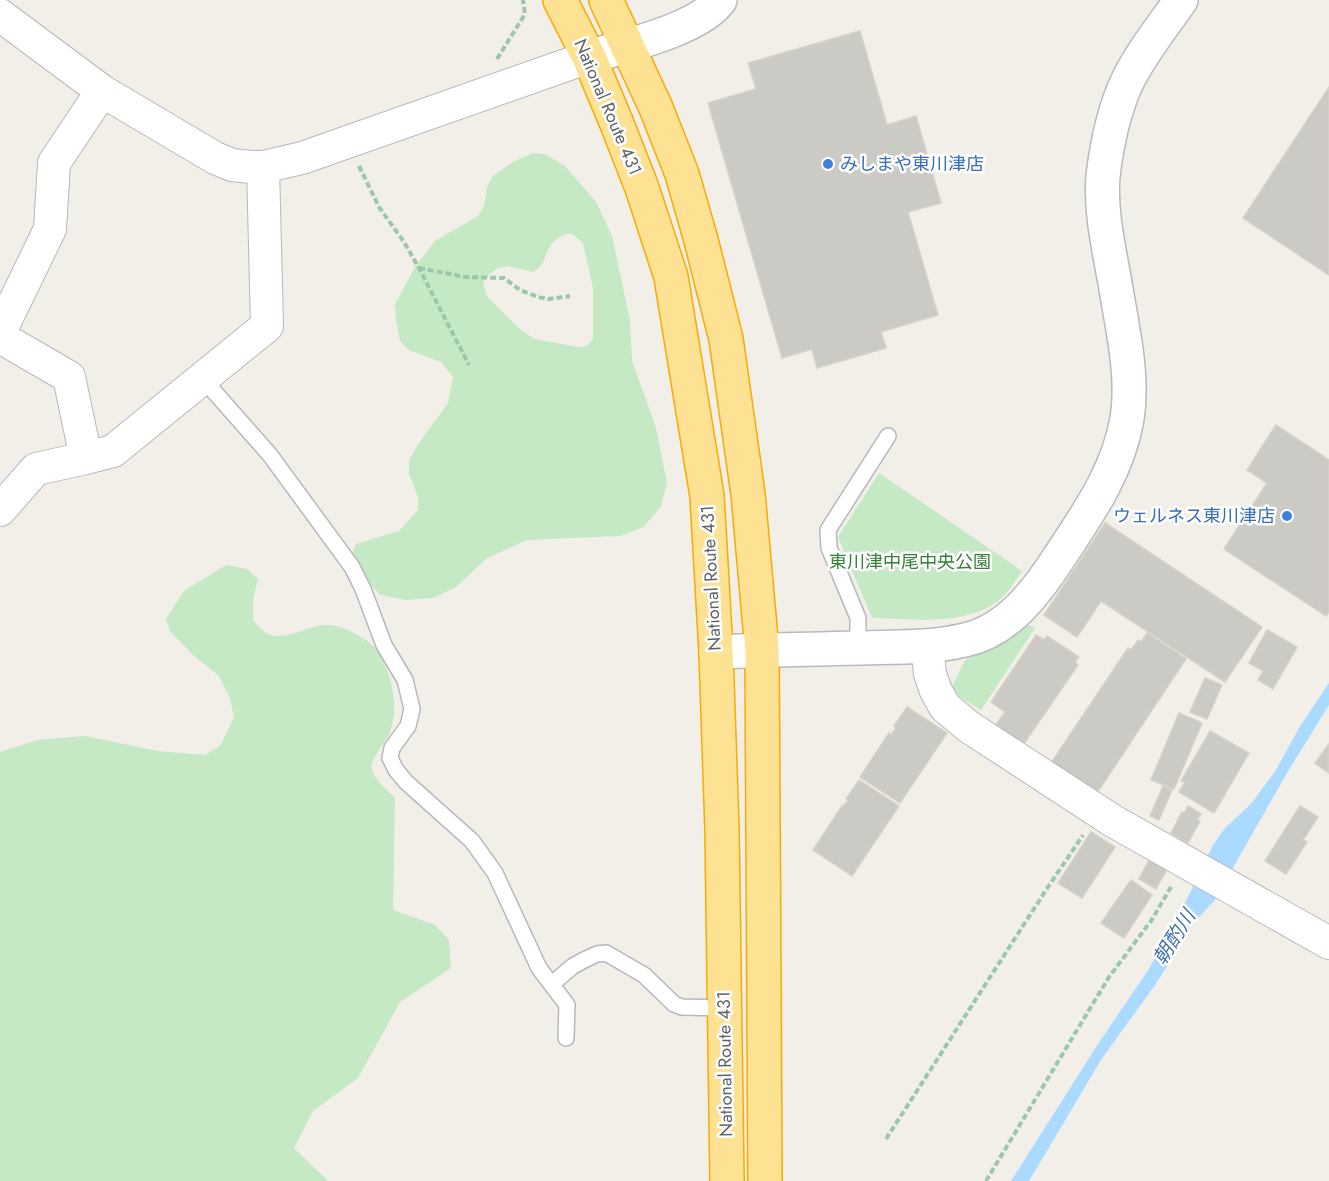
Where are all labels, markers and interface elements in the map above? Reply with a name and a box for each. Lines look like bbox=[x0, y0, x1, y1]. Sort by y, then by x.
street label: National Route 431 bbox=[568, 35, 648, 179]
place label: みしまや東川津店 bbox=[840, 151, 984, 177]
marker: みしまや東川津店 bbox=[821, 157, 835, 171]
place label: ウェルネス東川津店 bbox=[1113, 503, 1275, 529]
street label: National Route 431 bbox=[694, 504, 728, 652]
marker: ウェルネス東川津店 bbox=[1280, 509, 1294, 523]
park label: 東川津中尾中央公園 bbox=[829, 549, 991, 575]
water label: 朝酌川 bbox=[1146, 902, 1204, 970]
street label: National Route 431 bbox=[711, 991, 739, 1137]

